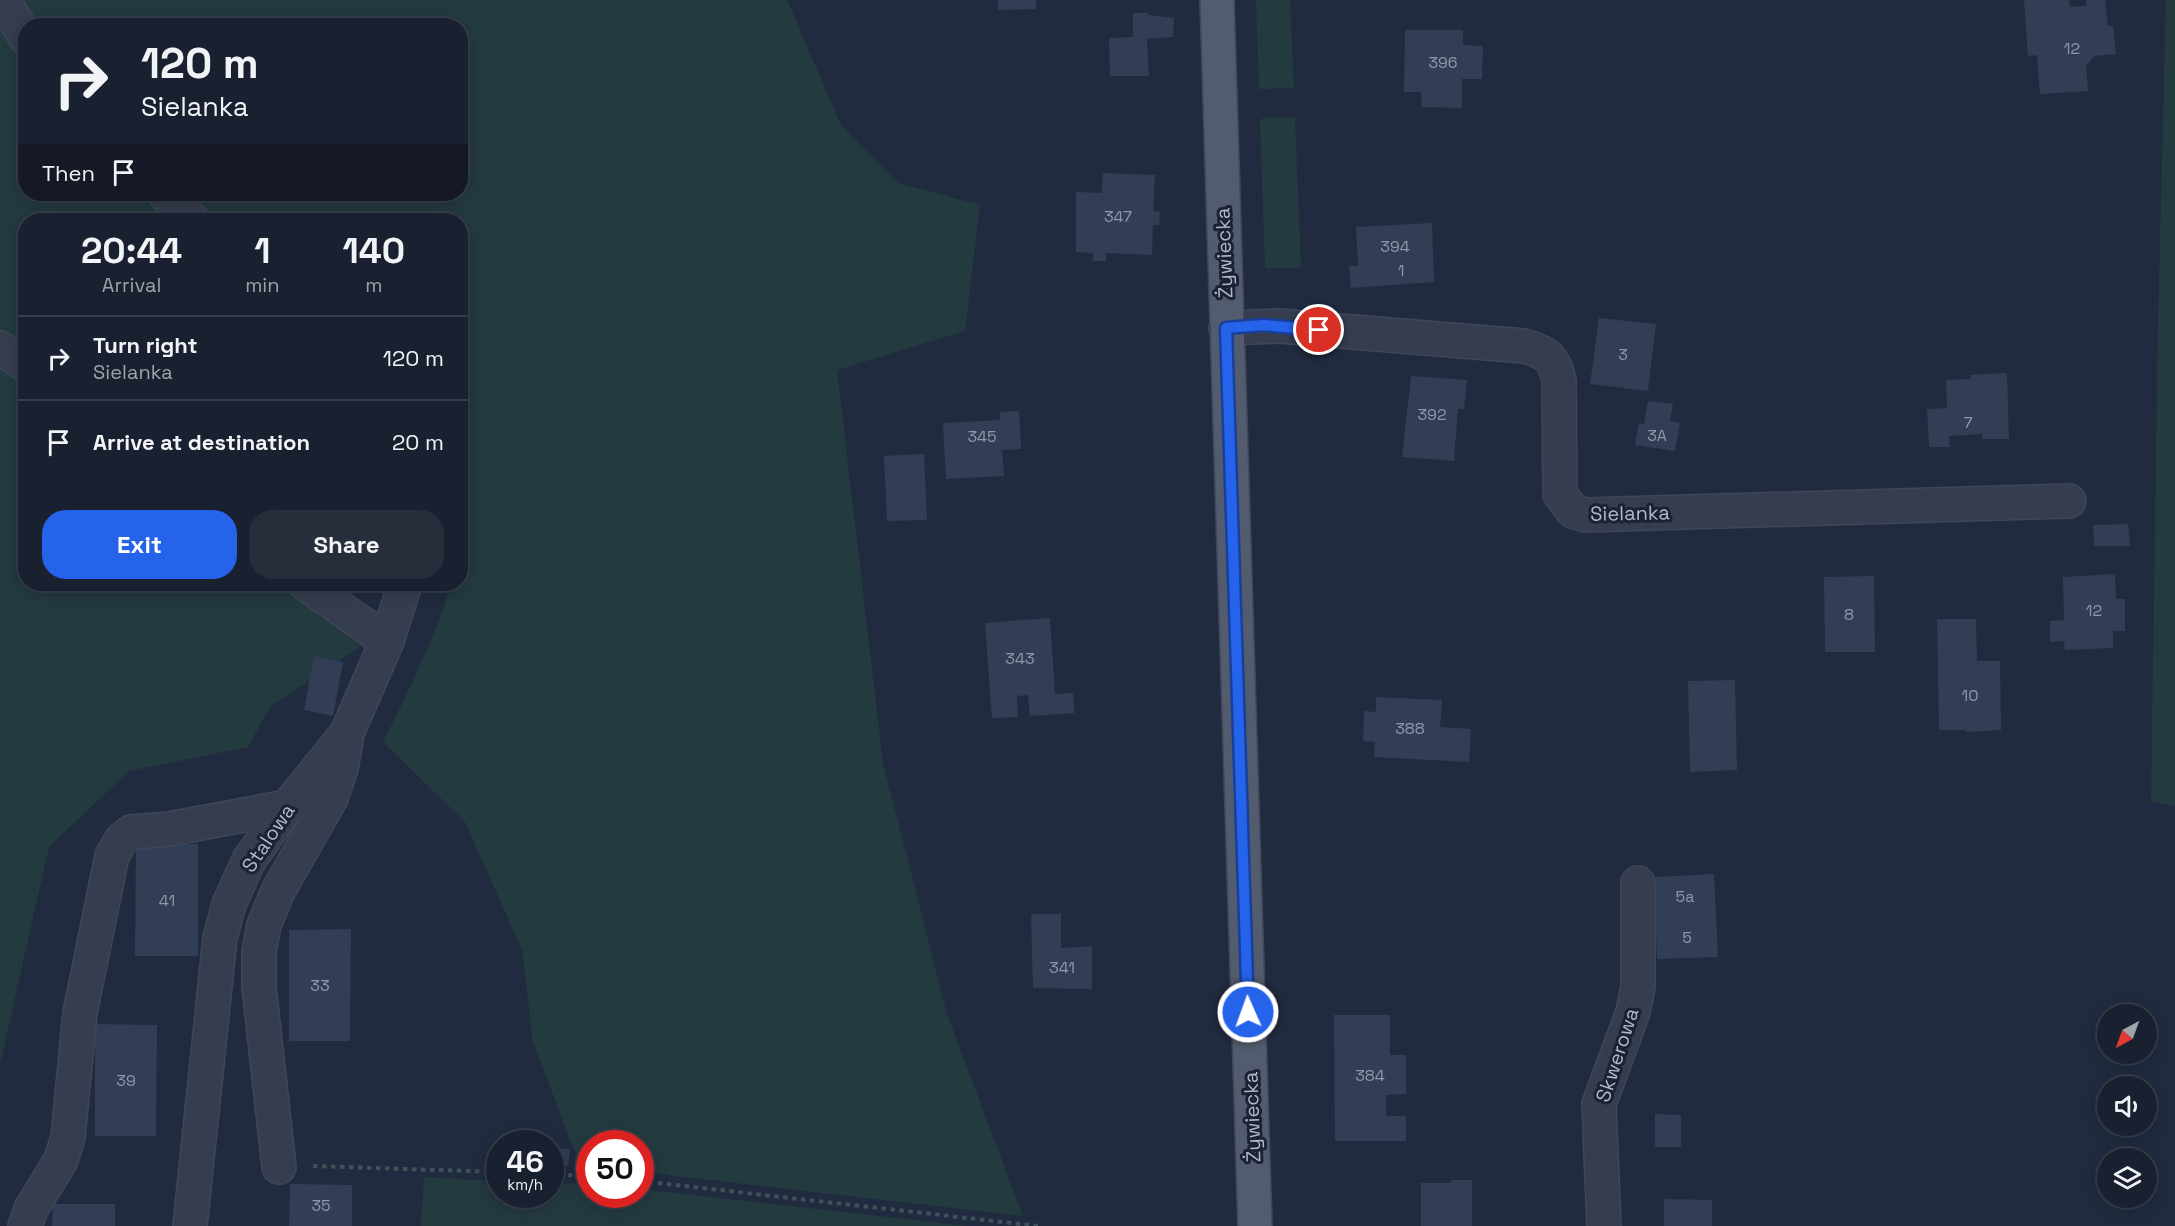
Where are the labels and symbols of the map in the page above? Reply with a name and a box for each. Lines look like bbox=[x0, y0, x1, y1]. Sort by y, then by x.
house number: 12 bbox=[2064, 38, 2080, 59]
house number: 396 bbox=[1428, 52, 1458, 73]
house number: 347 bbox=[1104, 206, 1132, 227]
street label: Żywiecka bbox=[1209, 207, 1239, 299]
house number: 394 bbox=[1380, 236, 1410, 257]
house number: 1 bbox=[1398, 260, 1404, 281]
pin bbox=[1293, 304, 1344, 355]
house number: 3 bbox=[1618, 344, 1628, 365]
house number: 392 bbox=[1417, 404, 1447, 425]
house number: 7 bbox=[1963, 412, 1973, 433]
house number: 3A bbox=[1647, 425, 1667, 446]
house number: 345 bbox=[967, 426, 997, 447]
street label: Sielanka bbox=[1590, 499, 1670, 527]
house number: 12 bbox=[2086, 600, 2102, 621]
house number: 8 bbox=[1844, 604, 1854, 625]
house number: 343 bbox=[1005, 648, 1035, 669]
house number: 10 bbox=[1962, 685, 1978, 706]
house number: 388 bbox=[1395, 718, 1425, 739]
street label: Stalowa bbox=[236, 799, 300, 877]
house number: 5a bbox=[1676, 886, 1694, 907]
house number: 41 bbox=[159, 890, 175, 911]
house number: 5 bbox=[1682, 927, 1692, 948]
house number: 341 bbox=[1049, 957, 1075, 978]
house number: 33 bbox=[310, 975, 330, 996]
position arrow bbox=[1216, 980, 1280, 1044]
north arrow bbox=[2097, 1004, 2157, 1064]
street label: Skwerowa bbox=[1590, 1005, 1644, 1105]
house number: 384 bbox=[1355, 1065, 1385, 1086]
house number: 39 bbox=[116, 1070, 136, 1091]
street label: Żywiecka bbox=[1237, 1071, 1267, 1163]
speed limit sign: 50 bbox=[576, 1130, 654, 1208]
house number: 35 bbox=[311, 1195, 331, 1216]

